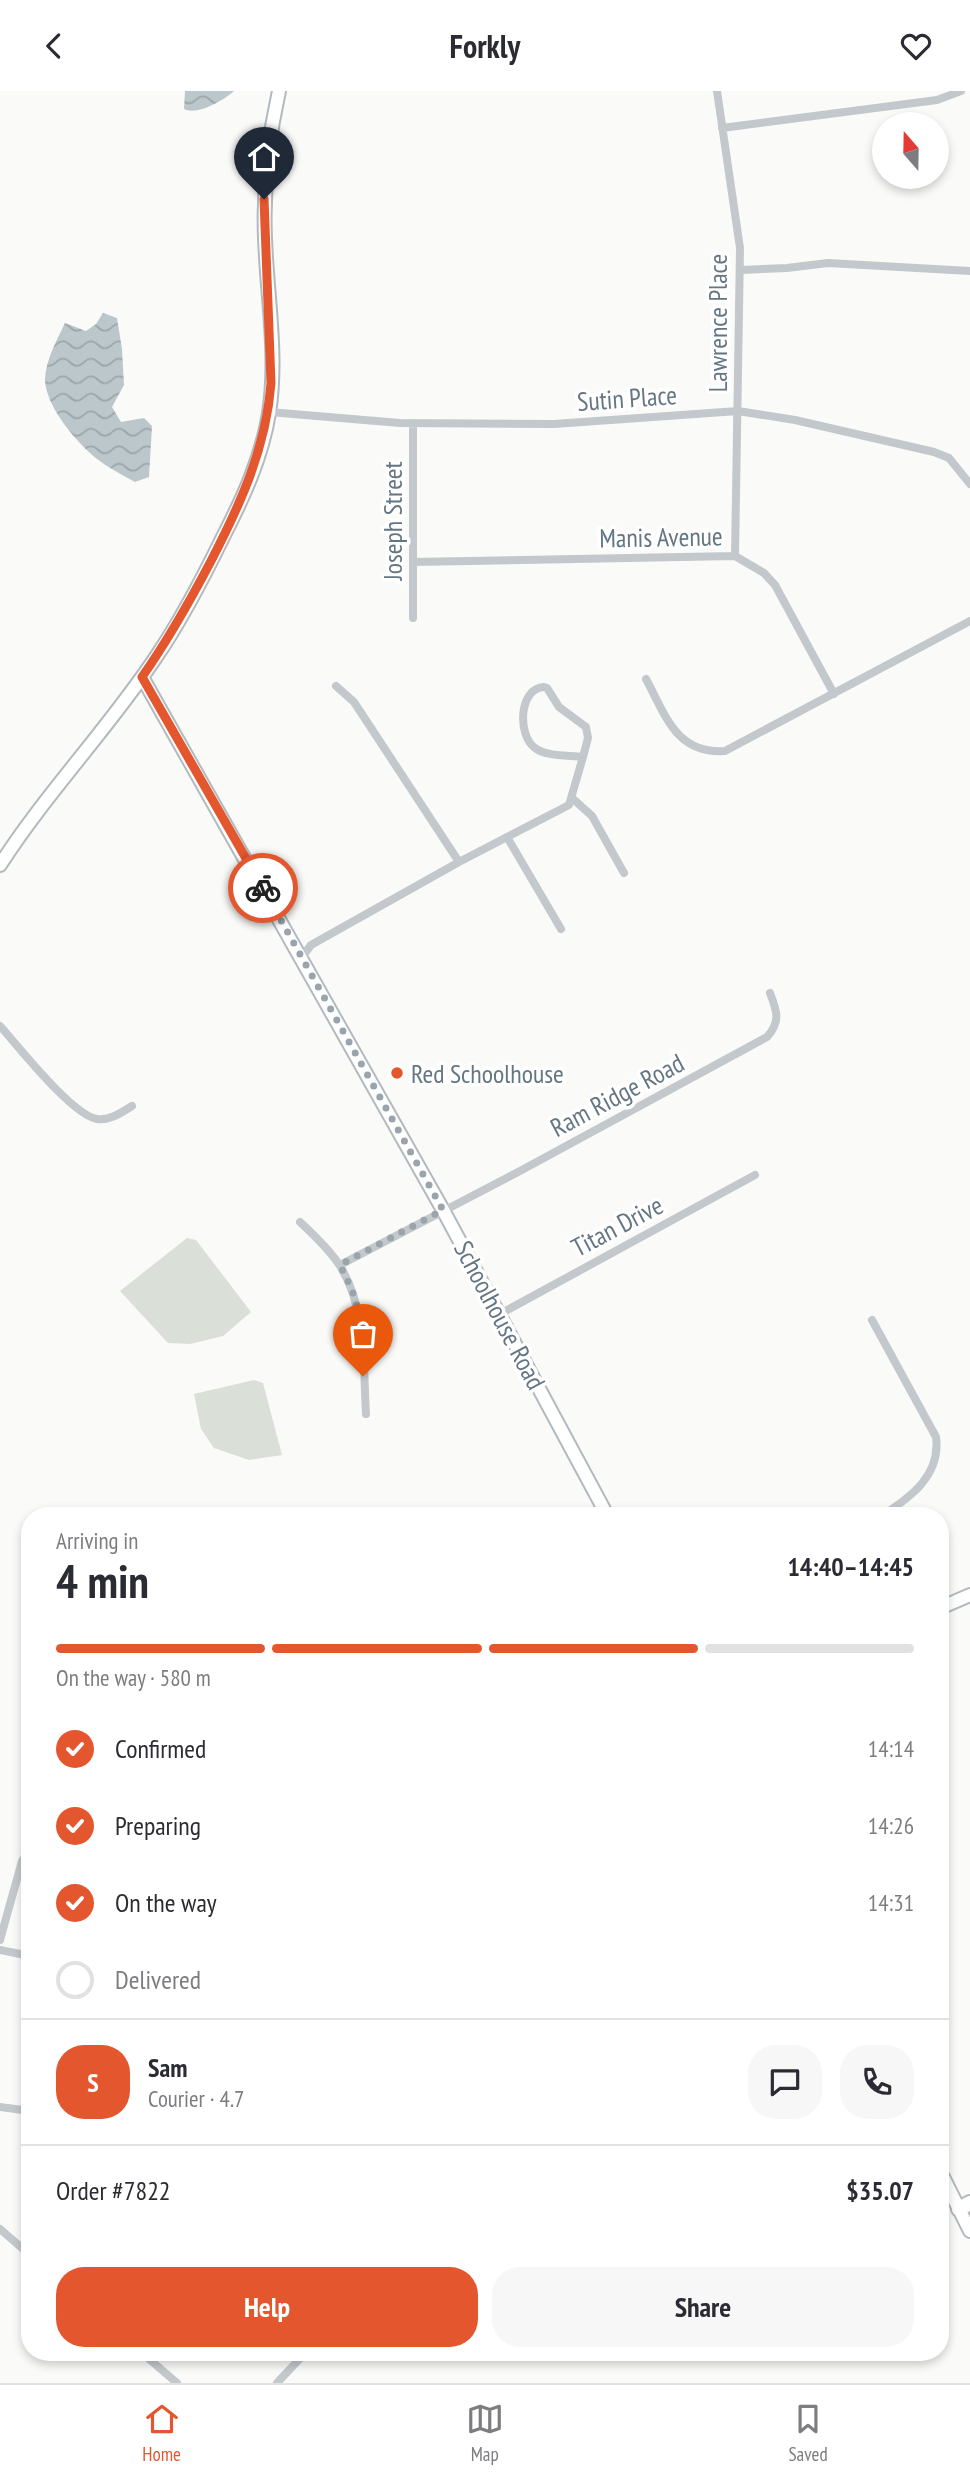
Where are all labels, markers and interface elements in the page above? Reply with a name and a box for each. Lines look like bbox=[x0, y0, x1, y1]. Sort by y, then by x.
text: Forkly bbox=[450, 25, 520, 67]
icon: back bbox=[35, 27, 73, 65]
icon: heart bbox=[897, 27, 935, 65]
north arrow bbox=[872, 112, 948, 189]
map controls bbox=[872, 112, 949, 189]
pin bbox=[234, 127, 294, 199]
icon: home bbox=[245, 138, 283, 176]
street label: Lawrence Place bbox=[701, 254, 734, 392]
street label: Sutin Place bbox=[576, 378, 678, 418]
street label: Joseph Street bbox=[376, 461, 409, 582]
street label: Manis Avenue bbox=[599, 519, 723, 555]
courier bbox=[228, 853, 298, 923]
icon: bike bbox=[244, 869, 282, 907]
street label: Ram Ridge Road bbox=[545, 1046, 689, 1144]
place label: Red Schoolhouse bbox=[411, 1057, 564, 1090]
marker: Red Schoolhouse bbox=[389, 1065, 405, 1081]
street label: Titan Drive bbox=[566, 1188, 668, 1264]
street label: Schoolhouse Road bbox=[447, 1235, 553, 1395]
pin bbox=[333, 1304, 393, 1376]
icon: bag bbox=[344, 1315, 382, 1353]
text: Arriving in bbox=[56, 1526, 138, 1555]
text: 14:40–14:45 bbox=[787, 1550, 914, 1583]
text: 4 min bbox=[56, 1551, 149, 1611]
text: On the way · 580 m bbox=[56, 1663, 211, 1692]
icon: check bbox=[56, 1730, 94, 1768]
text: Confirmed bbox=[115, 1732, 206, 1765]
text: 14:14 bbox=[868, 1734, 914, 1763]
icon: check bbox=[56, 1807, 94, 1845]
text: Preparing bbox=[115, 1809, 201, 1842]
text: 14:26 bbox=[868, 1811, 914, 1840]
icon: check bbox=[56, 1884, 94, 1922]
text: On the way bbox=[115, 1886, 217, 1919]
text: 14:31 bbox=[868, 1888, 914, 1917]
text: Delivered bbox=[115, 1963, 201, 1996]
button: chat bbox=[748, 2045, 822, 2119]
button: phone bbox=[840, 2045, 914, 2119]
text: Sam bbox=[148, 2051, 187, 2084]
text: S bbox=[87, 2066, 99, 2099]
text: Courier · 4.7 bbox=[148, 2084, 244, 2113]
text: Order #7822 bbox=[56, 2174, 171, 2207]
text: $35.07 bbox=[846, 2174, 914, 2207]
button: Help bbox=[56, 2267, 478, 2347]
button: Share bbox=[492, 2267, 914, 2347]
tab: Home bbox=[142, 2400, 181, 2466]
tab: Map bbox=[466, 2400, 504, 2466]
tab: Saved bbox=[788, 2400, 828, 2466]

